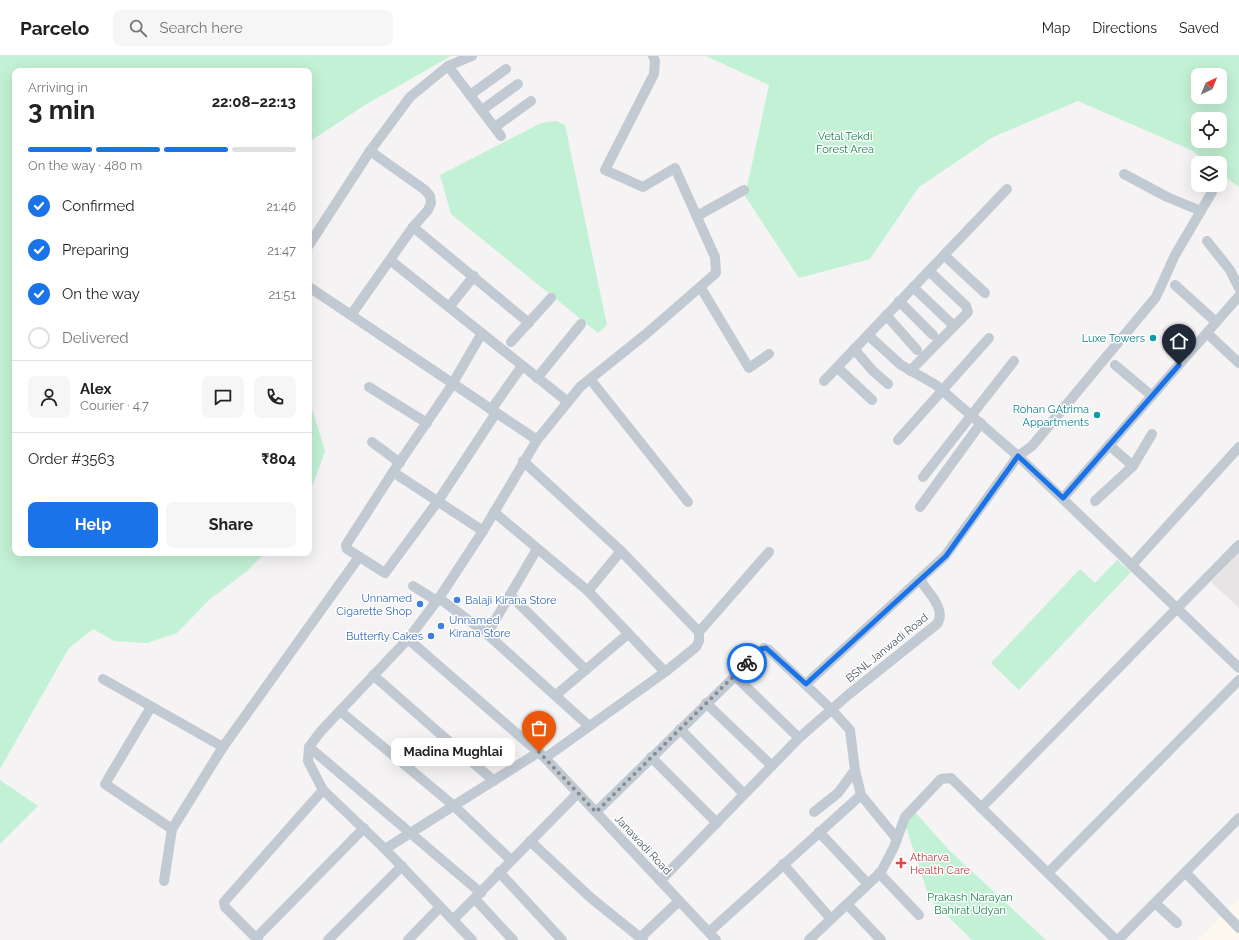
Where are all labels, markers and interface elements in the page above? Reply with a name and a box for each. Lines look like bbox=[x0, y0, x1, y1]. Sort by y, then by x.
search box bbox=[113, 10, 393, 46]
text: Parcelo bbox=[20, 17, 89, 39]
icon: search bbox=[127, 17, 149, 39]
text: Search here bbox=[159, 19, 243, 37]
text: Map bbox=[1042, 20, 1070, 36]
text: Directions bbox=[1092, 20, 1157, 36]
text: Saved bbox=[1179, 20, 1219, 36]
north arrow bbox=[1191, 68, 1227, 104]
map controls bbox=[1191, 68, 1227, 192]
text: Arriving in bbox=[28, 80, 88, 95]
text: 22:08–22:13 bbox=[212, 93, 296, 111]
text: 3 min bbox=[28, 95, 95, 125]
button: locate bbox=[1191, 112, 1227, 148]
park label: Vetal Tekdi Forest Area bbox=[816, 130, 874, 156]
button: layers bbox=[1191, 156, 1227, 192]
text: On the way · 480 m bbox=[28, 158, 142, 173]
icon: check bbox=[28, 195, 50, 217]
text: Confirmed bbox=[62, 197, 135, 215]
text: 21:46 bbox=[266, 199, 296, 214]
icon: check bbox=[28, 239, 50, 261]
text: Preparing bbox=[62, 241, 129, 259]
text: 21:47 bbox=[267, 243, 296, 258]
icon: check bbox=[28, 283, 50, 305]
text: On the way bbox=[62, 285, 140, 303]
text: 21:51 bbox=[269, 287, 296, 302]
pin bbox=[1162, 324, 1196, 365]
text: Delivered bbox=[62, 329, 129, 347]
icon: home bbox=[1168, 330, 1190, 352]
place label: Luxe Towers bbox=[1082, 332, 1145, 345]
marker: Luxe Towers bbox=[1148, 333, 1158, 343]
button: person bbox=[28, 376, 70, 418]
button: chat bbox=[202, 376, 244, 418]
button: phone bbox=[254, 376, 296, 418]
text: Alex bbox=[80, 380, 111, 398]
text: Courier · 4.7 bbox=[80, 398, 149, 413]
place label: Rohan GAtrima Appartments bbox=[1013, 403, 1089, 429]
marker: Rohan GAtrima Appartments bbox=[1092, 410, 1102, 420]
text: Order #3563 bbox=[28, 450, 115, 468]
text: ₹804 bbox=[261, 450, 296, 468]
button: Help bbox=[28, 502, 158, 548]
button: Share bbox=[166, 502, 296, 548]
place label: Unnamed Cigarette Shop bbox=[336, 592, 412, 618]
place label: Balaji Kirana Store bbox=[465, 594, 557, 607]
marker: Balaji Kirana Store bbox=[452, 595, 462, 605]
marker: Unnamed Cigarette Shop bbox=[415, 599, 425, 609]
street label: BSNL Janwadi Road bbox=[843, 611, 931, 685]
place label: Unnamed Kirana Store bbox=[449, 614, 511, 640]
marker: Unnamed Kirana Store bbox=[436, 621, 446, 631]
place label: Butterfly Cakes bbox=[346, 630, 423, 643]
marker: Butterfly Cakes bbox=[426, 631, 436, 641]
courier bbox=[727, 643, 767, 683]
icon: bike bbox=[736, 652, 758, 674]
pin bbox=[522, 711, 556, 752]
icon: bag bbox=[528, 717, 550, 739]
callout: Madina Mughlai bbox=[391, 738, 515, 766]
text: Madina Mughlai bbox=[403, 744, 503, 759]
street label: Janawadi Road bbox=[612, 813, 674, 878]
place label: Atharva Health Care bbox=[910, 851, 971, 877]
marker: Atharva Health Care bbox=[895, 857, 907, 869]
park label: Prakash Narayan Bahirat Udyan bbox=[927, 891, 1013, 917]

